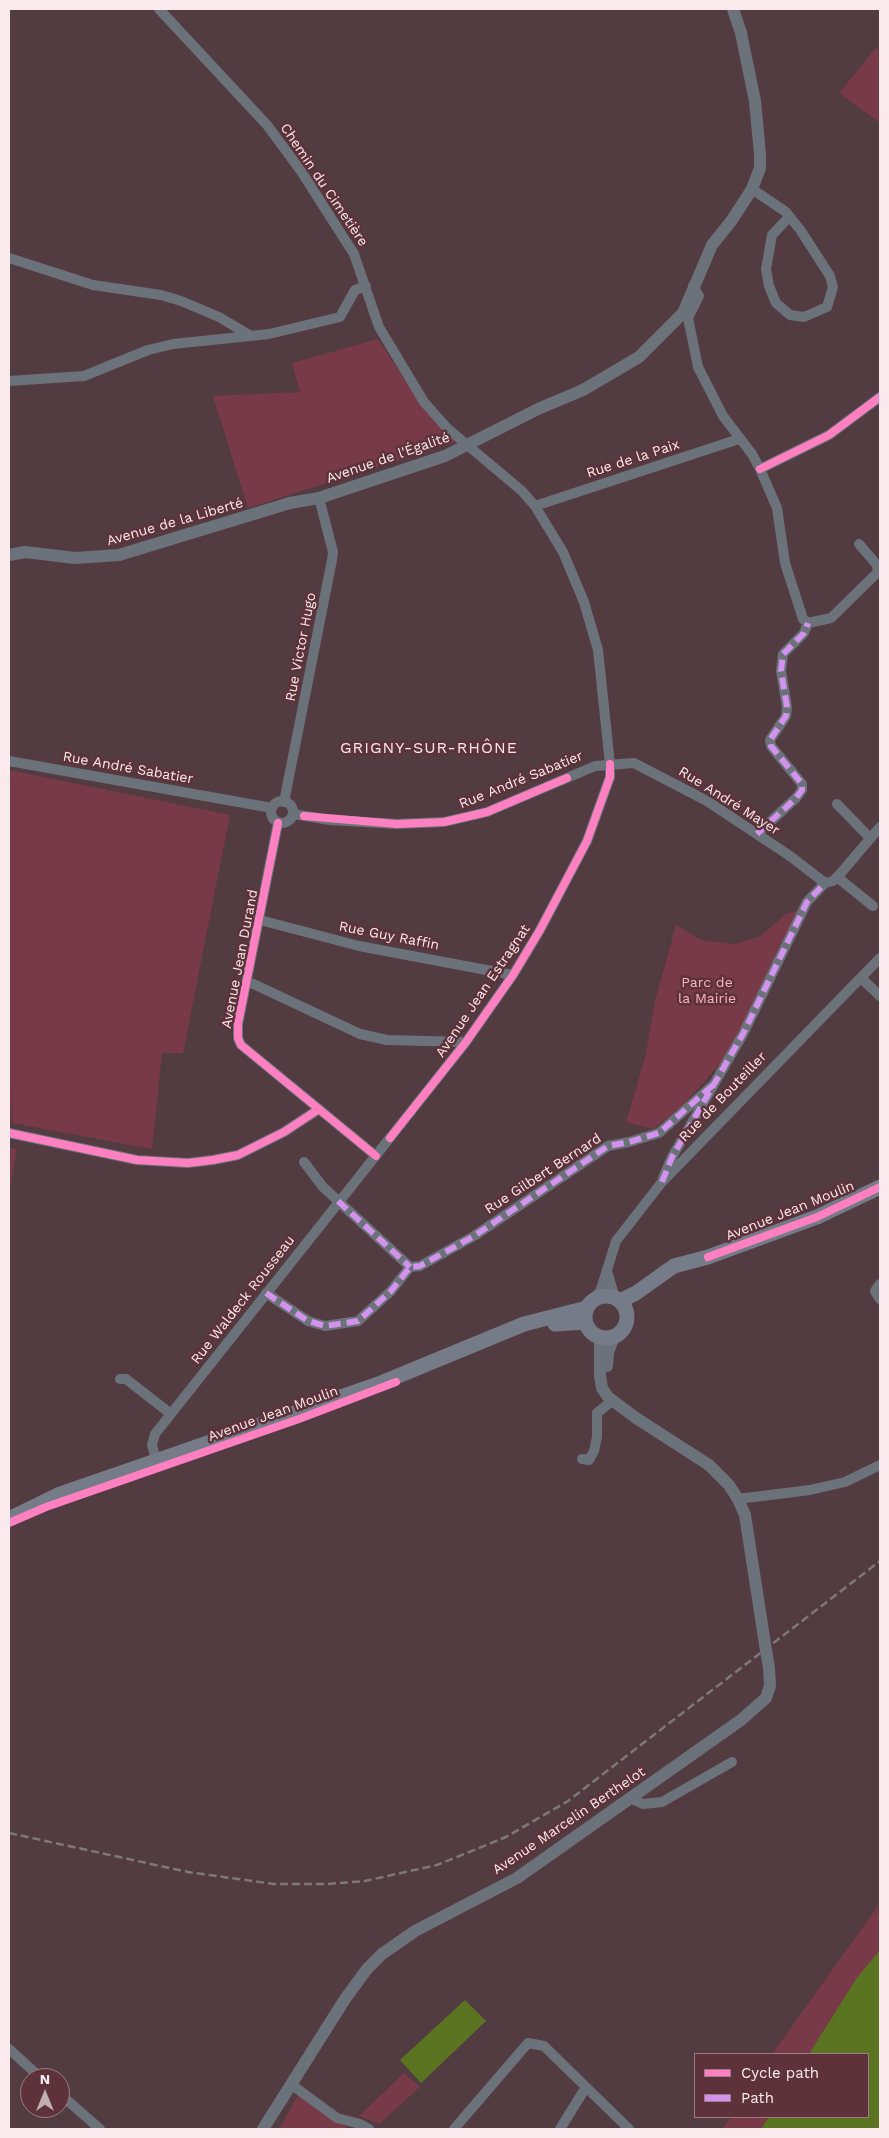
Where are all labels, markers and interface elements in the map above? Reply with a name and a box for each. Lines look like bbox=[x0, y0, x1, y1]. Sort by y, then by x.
street label: Chemin du Cimetière bbox=[277, 120, 371, 250]
street label: Avenue de l'Égalité bbox=[324, 429, 452, 487]
street label: Rue de la Paix bbox=[584, 436, 682, 482]
street label: Avenue de la Liberté bbox=[105, 494, 245, 550]
street label: Rue Victor Hugo bbox=[282, 591, 320, 703]
district label: GRIGNY-SUR-RHÔNE bbox=[338, 738, 520, 758]
street label: Rue André Sabatier bbox=[457, 747, 585, 813]
street label: Rue André Sabatier bbox=[61, 748, 195, 788]
street label: Rue André Mayer bbox=[675, 763, 783, 839]
street label: Avenue Jean Durand bbox=[218, 888, 262, 1030]
street label: Rue Guy Raffin bbox=[337, 918, 441, 954]
street label: Avenue Jean Estragnat bbox=[432, 921, 534, 1061]
park label: Parc de la Mairie bbox=[678, 975, 736, 1008]
street label: Rue de Bouteiller bbox=[676, 1049, 770, 1145]
street label: Rue Gilbert Bernard bbox=[482, 1130, 604, 1218]
street label: Avenue Jean Moulin bbox=[723, 1178, 857, 1244]
street label: Rue Waldeck Rousseau bbox=[188, 1232, 298, 1368]
street label: Avenue Jean Moulin bbox=[206, 1383, 340, 1445]
street label: Avenue Marcelin Berthelot bbox=[489, 1764, 649, 1878]
legend bbox=[694, 2053, 869, 2118]
text: Cycle path bbox=[741, 2064, 819, 2082]
north arrow bbox=[20, 2068, 70, 2118]
text: N bbox=[40, 2071, 50, 2087]
text: Path bbox=[741, 2089, 774, 2107]

